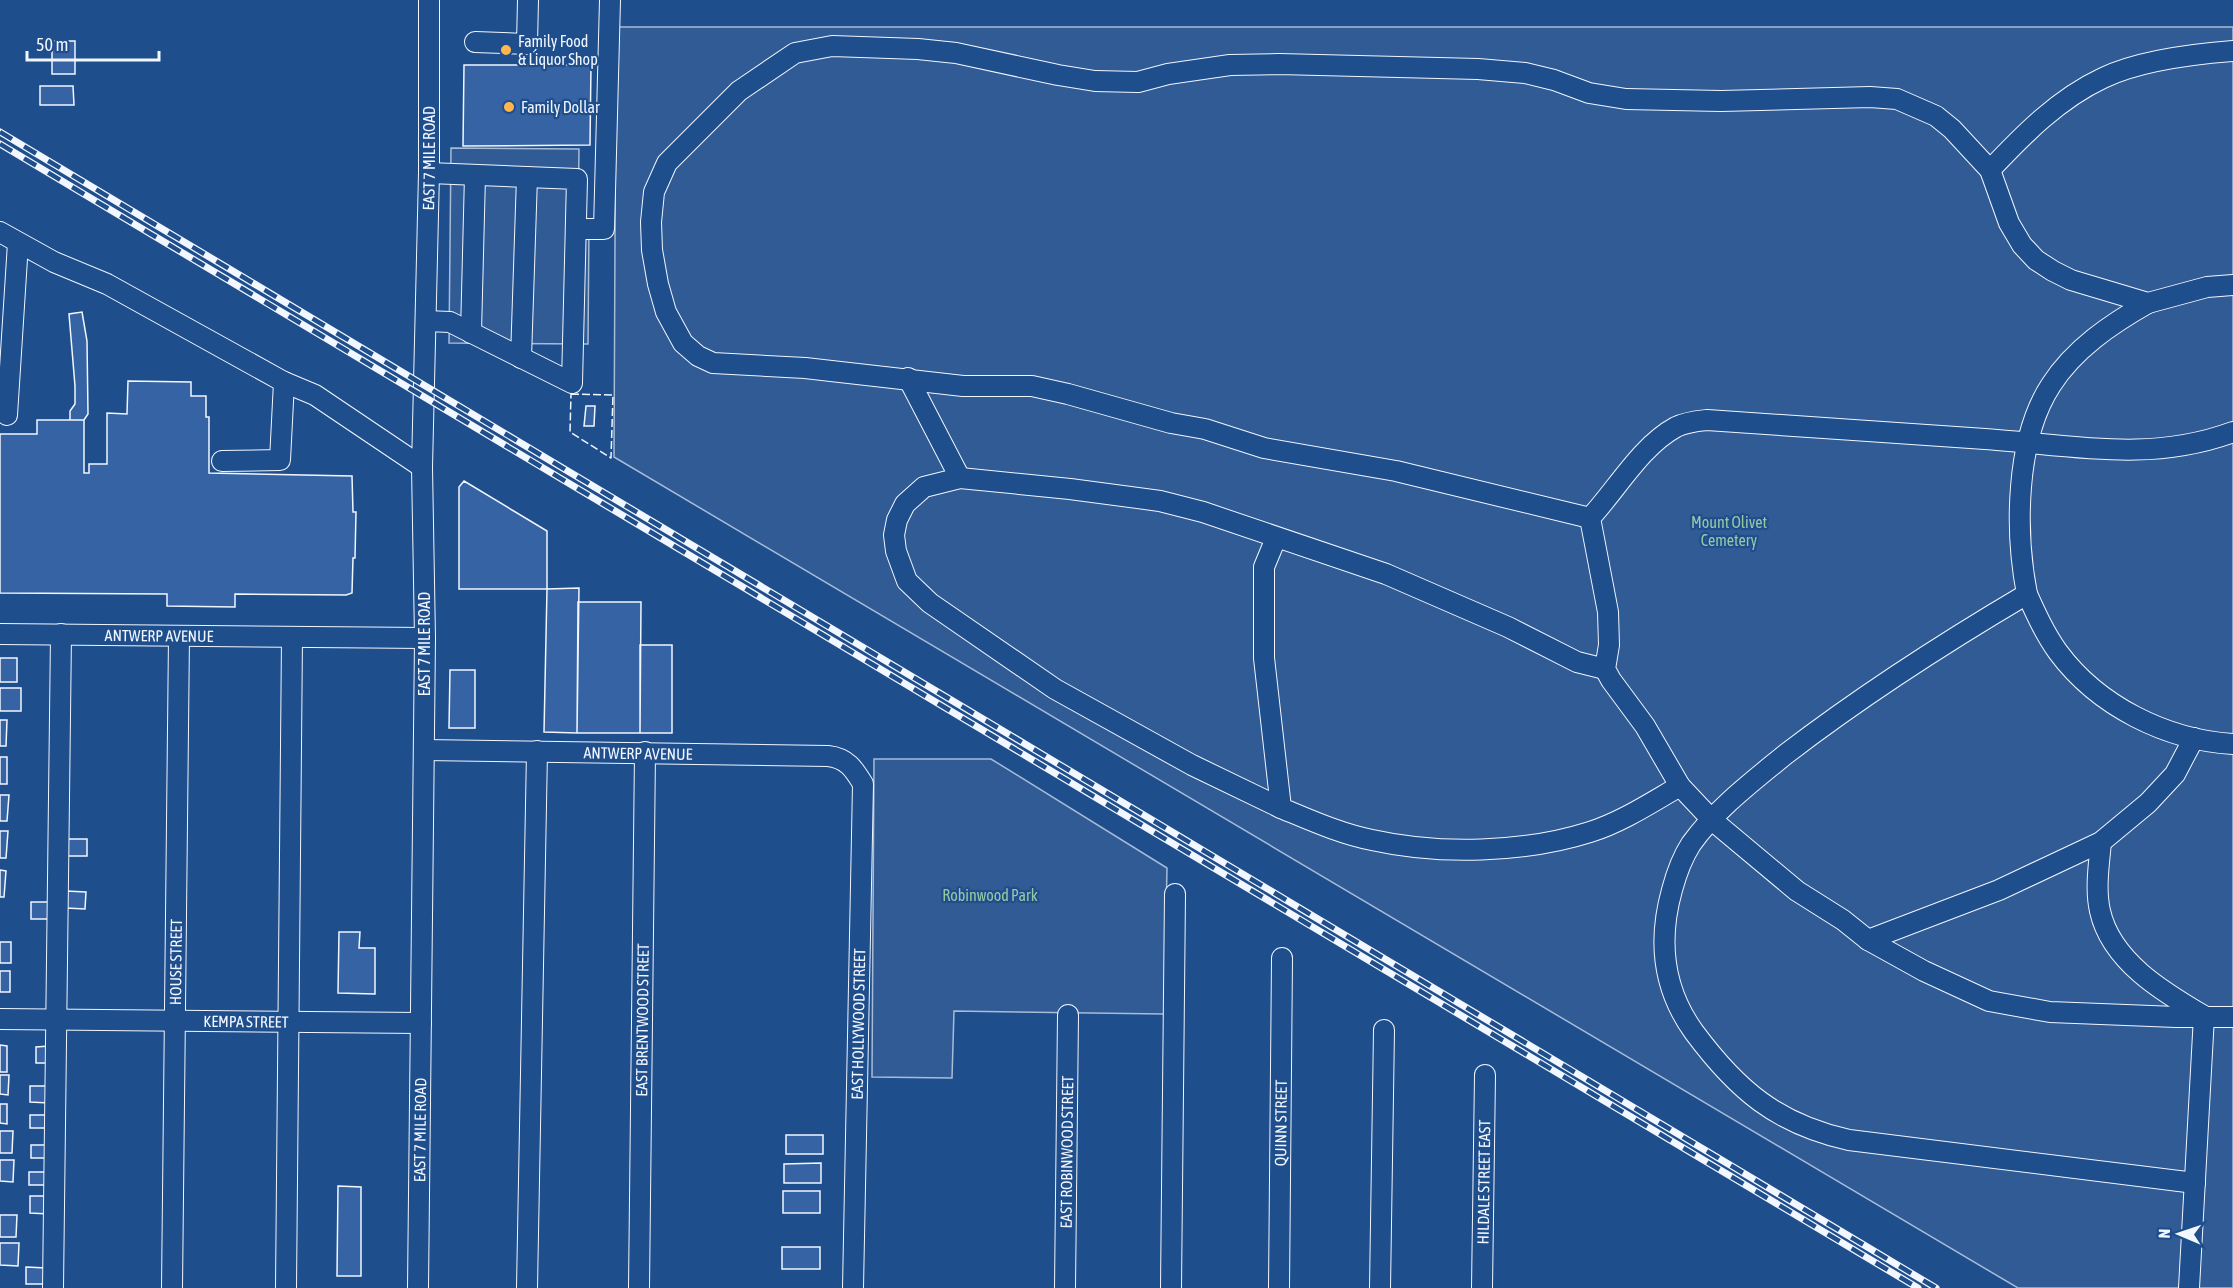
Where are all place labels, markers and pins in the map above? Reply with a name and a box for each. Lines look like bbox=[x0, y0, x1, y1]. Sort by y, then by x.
place label: Family Food & Liquor Shop bbox=[518, 32, 598, 69]
marker: Family Food & Liquor Shop bbox=[499, 43, 513, 57]
place label: Family Dollar bbox=[521, 98, 600, 117]
marker: Family Dollar bbox=[502, 100, 516, 114]

